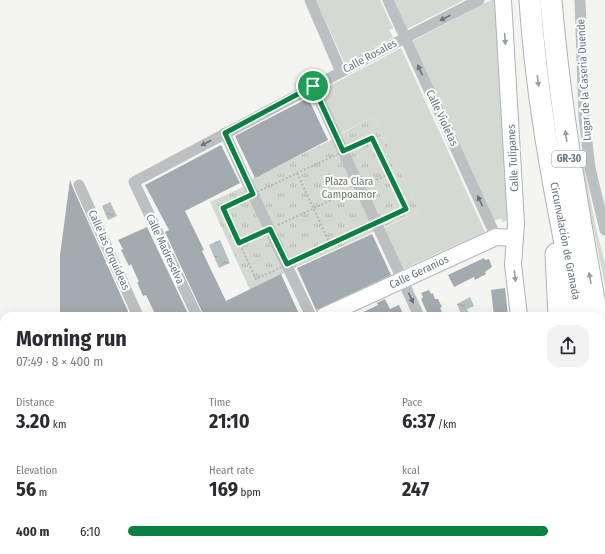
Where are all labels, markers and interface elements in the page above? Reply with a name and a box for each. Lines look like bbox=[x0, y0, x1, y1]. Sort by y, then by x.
one-way arrow bbox=[439, 14, 450, 21]
street label: Lugar de la Caseria Duende bbox=[574, 19, 594, 141]
one-way arrow bbox=[502, 33, 509, 45]
street label: Calle Rosales bbox=[341, 36, 399, 76]
one-way arrow bbox=[417, 65, 423, 76]
pin bbox=[296, 69, 330, 103]
icon: arrive bbox=[302, 75, 324, 97]
one-way arrow bbox=[534, 75, 541, 87]
street label: Calle Violetas bbox=[423, 88, 461, 148]
street label: Calle Tulipanes bbox=[505, 124, 521, 192]
one-way arrow bbox=[563, 130, 569, 142]
one-way arrow bbox=[200, 140, 211, 147]
road number: GR-30 bbox=[552, 151, 586, 167]
park label: Plaza Clara Campoamor bbox=[322, 175, 376, 201]
street label: Circunvalación de Granada bbox=[547, 181, 583, 301]
one-way arrow bbox=[477, 196, 483, 207]
street label: Calle las Orquídeas bbox=[86, 208, 133, 292]
street label: Calle Madreselva bbox=[143, 212, 187, 286]
street label: Calle Geranios bbox=[387, 252, 451, 291]
one-way arrow bbox=[511, 270, 518, 282]
one-way arrow bbox=[586, 272, 592, 284]
one-way arrow bbox=[408, 292, 414, 304]
text: Morning run bbox=[16, 325, 127, 352]
button: share bbox=[547, 325, 589, 367]
text: 07:49 · 8 × 400 m bbox=[16, 354, 103, 369]
text: Distance bbox=[16, 396, 55, 409]
text: Time bbox=[209, 396, 231, 409]
text: Pace bbox=[402, 396, 423, 409]
text: 3.20 bbox=[16, 409, 50, 433]
text: 21:10 bbox=[209, 409, 250, 433]
text: 6:37 bbox=[402, 409, 435, 433]
text: km bbox=[50, 418, 66, 431]
text: /km bbox=[435, 418, 457, 431]
text: Elevation bbox=[16, 464, 57, 477]
text: Heart rate bbox=[209, 464, 254, 477]
text: kcal bbox=[402, 464, 420, 477]
text: 56 bbox=[16, 477, 36, 501]
text: 169 bbox=[209, 477, 238, 501]
text: 247 bbox=[402, 477, 429, 501]
text: m bbox=[36, 486, 47, 499]
text: bpm bbox=[238, 486, 261, 499]
text: 400 m bbox=[16, 524, 50, 539]
text: 6:10 bbox=[80, 524, 101, 539]

